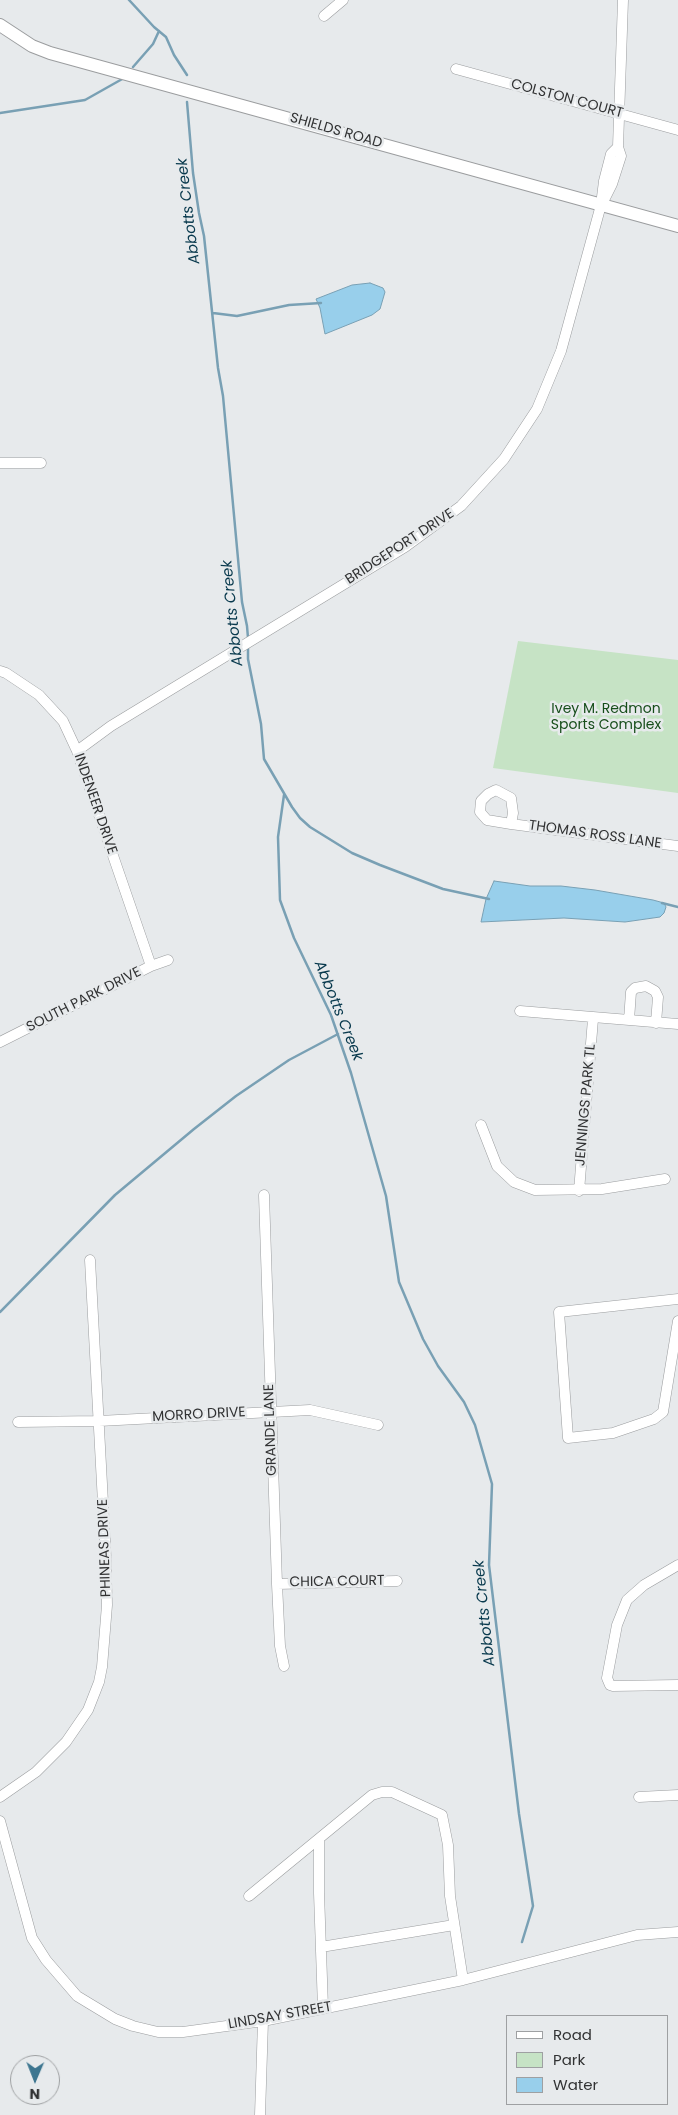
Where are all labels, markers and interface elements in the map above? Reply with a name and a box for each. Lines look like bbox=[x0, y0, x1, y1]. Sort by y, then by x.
street label: COLSTON COURT bbox=[509, 76, 625, 122]
street label: SHIELDS ROAD bbox=[288, 110, 384, 152]
water label: Abbotts Creek bbox=[174, 157, 204, 265]
street label: BRIDGEPORT DRIVE bbox=[343, 506, 457, 588]
water label: Abbotts Creek bbox=[218, 559, 248, 667]
park label: Ivey M. Redmon Sports Complex bbox=[551, 701, 661, 734]
street label: INDENEER DRIVE bbox=[70, 751, 120, 857]
street label: THOMAS ROSS LANE bbox=[528, 817, 662, 853]
water label: Abbotts Creek bbox=[310, 958, 366, 1064]
street label: SOUTH PARK DRIVE bbox=[24, 964, 144, 1036]
street label: JENNINGS PARK TL bbox=[572, 1043, 600, 1167]
street label: GRANDE LANE bbox=[261, 1384, 281, 1476]
street label: MORRO DRIVE bbox=[152, 1404, 246, 1426]
street label: PHINEAS DRIVE bbox=[95, 1499, 115, 1597]
water label: Abbotts Creek bbox=[470, 1559, 500, 1667]
street label: CHICA COURT bbox=[289, 1573, 385, 1591]
street label: LINDSAY STREET bbox=[227, 1999, 333, 2033]
legend bbox=[506, 2015, 668, 2105]
text: Road bbox=[553, 2024, 592, 2045]
text: Park bbox=[553, 2049, 585, 2070]
north arrow bbox=[10, 2055, 60, 2105]
text: Water bbox=[553, 2074, 598, 2095]
text: N bbox=[29, 2084, 40, 2104]

